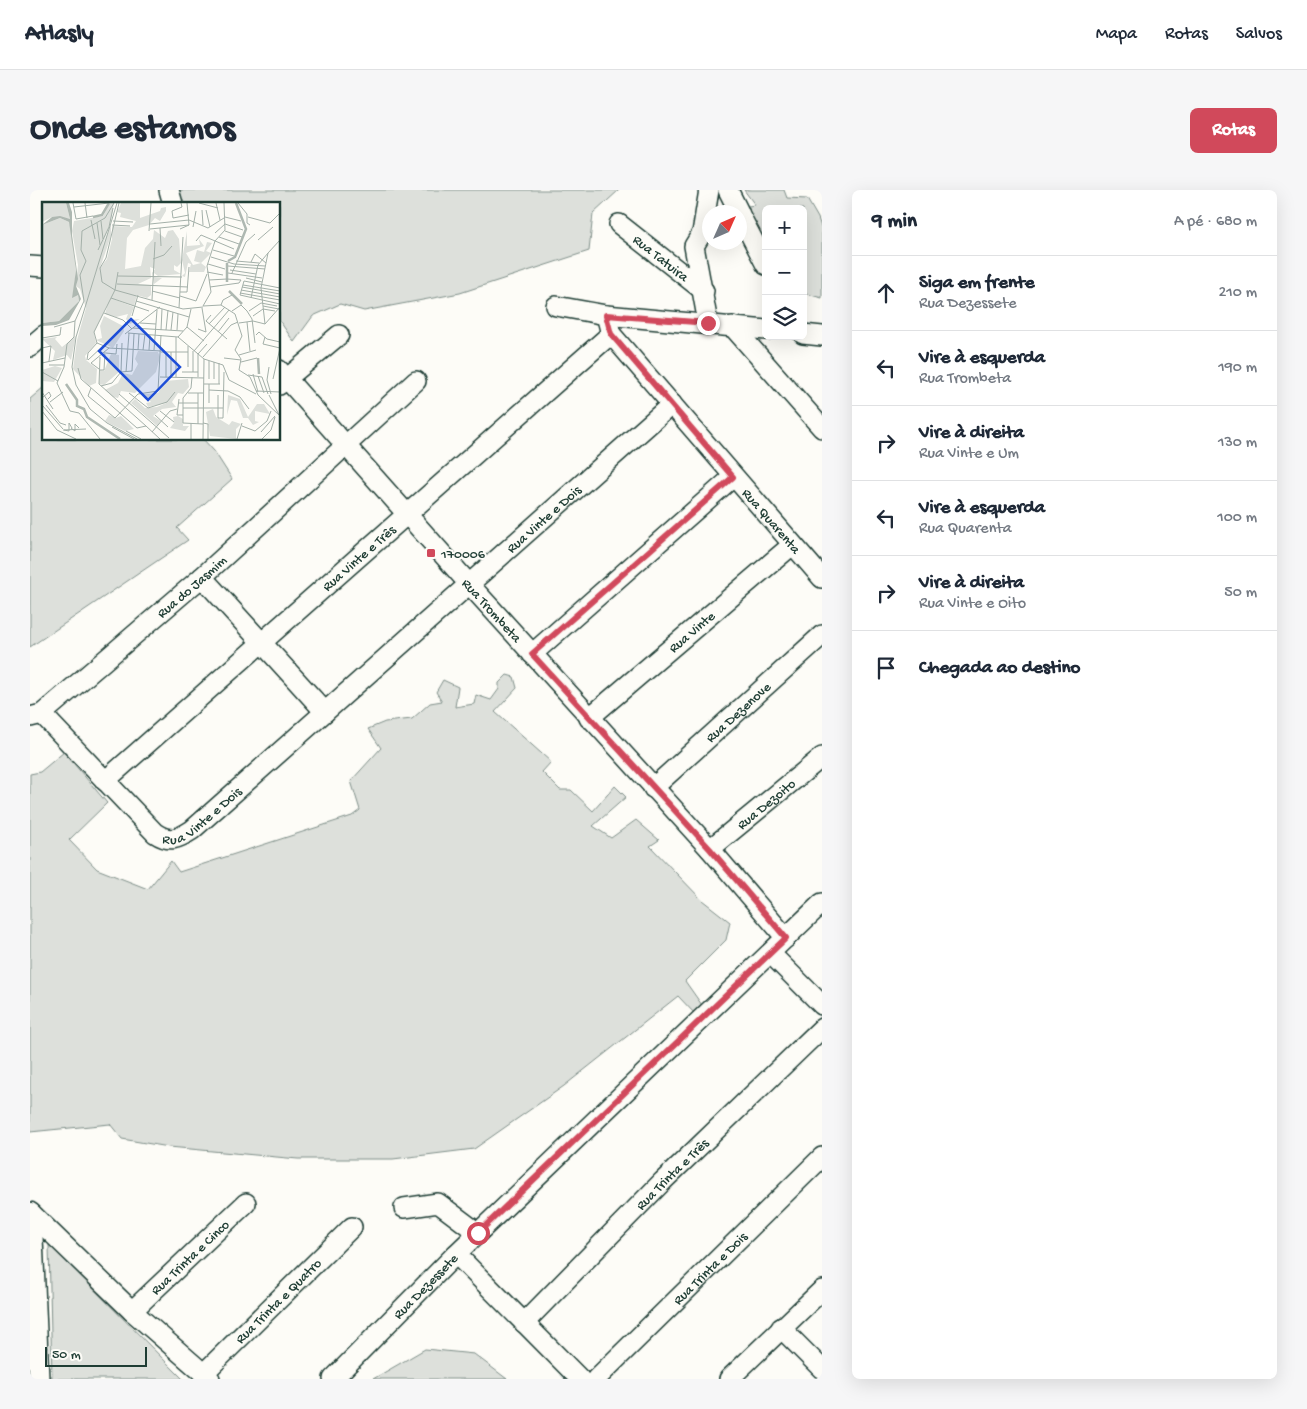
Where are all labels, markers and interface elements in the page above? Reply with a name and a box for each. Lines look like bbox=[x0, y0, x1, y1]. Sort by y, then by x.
text: Atlasly bbox=[25, 20, 94, 49]
text: Mapa bbox=[1096, 24, 1137, 45]
text: Rotas bbox=[1165, 24, 1208, 45]
text: Salvos bbox=[1236, 24, 1282, 45]
button: Rotas bbox=[1190, 108, 1277, 153]
text: Onde estamos bbox=[30, 110, 235, 151]
inset map bbox=[42, 202, 280, 440]
north arrow bbox=[702, 205, 747, 250]
map controls bbox=[762, 205, 807, 340]
button: + bbox=[762, 205, 807, 250]
text: 9 min bbox=[872, 210, 917, 235]
text: A pé · 680 m bbox=[1174, 213, 1257, 232]
street label: Rua Tatuira bbox=[629, 232, 692, 287]
button: − bbox=[762, 250, 807, 295]
text: Siga em frente bbox=[919, 272, 1035, 295]
icon: ahead bbox=[872, 279, 900, 307]
text: 210 m bbox=[1218, 284, 1257, 303]
button: layers bbox=[762, 295, 807, 340]
text: Rua Dezessete bbox=[919, 295, 1016, 314]
route end bbox=[697, 312, 720, 335]
text: Vire à esquerda bbox=[919, 347, 1045, 370]
icon: left bbox=[872, 354, 900, 382]
text: 190 m bbox=[1218, 359, 1257, 378]
text: Rua Trombeta bbox=[919, 370, 1011, 389]
text: Vire à direita bbox=[919, 422, 1024, 445]
icon: right bbox=[872, 429, 900, 457]
text: 130 m bbox=[1218, 434, 1257, 453]
text: Rua Vinte e Um bbox=[919, 445, 1019, 464]
street label: Rua Vinte e Dois bbox=[504, 482, 586, 558]
street label: Rua Quarenta bbox=[737, 486, 804, 559]
text: Vire à esquerda bbox=[919, 497, 1045, 520]
icon: left bbox=[872, 504, 900, 532]
text: 100 m bbox=[1217, 509, 1257, 528]
text: Rua Quarenta bbox=[919, 520, 1012, 539]
street label: Rua Vinte e Três bbox=[320, 522, 401, 596]
marker: 170006 bbox=[425, 547, 437, 559]
place label: 170006 bbox=[440, 547, 486, 564]
street label: Rua do Jasmim bbox=[154, 553, 231, 623]
text: Vire à direita bbox=[919, 572, 1024, 595]
street label: Rua Trombeta bbox=[457, 576, 525, 648]
icon: right bbox=[872, 579, 900, 607]
text: 50 m bbox=[1224, 584, 1257, 603]
text: Rua Vinte e Oito bbox=[919, 595, 1026, 614]
street label: Rua Vinte bbox=[666, 608, 720, 657]
icon: arrive bbox=[872, 654, 900, 682]
text: Chegada ao destino bbox=[919, 657, 1080, 680]
street label: Rua Dezenove bbox=[703, 679, 776, 747]
street label: Rua Dezoito bbox=[734, 776, 800, 834]
street label: Rua Vinte e Dois bbox=[160, 783, 247, 850]
street label: Rua Trinta e Três bbox=[633, 1135, 714, 1215]
street label: Rua Trinta e Cinco bbox=[148, 1217, 234, 1300]
route start bbox=[467, 1222, 490, 1245]
street label: Rua Trinta e Dois bbox=[671, 1229, 752, 1309]
street label: Rua Dezessete bbox=[391, 1250, 463, 1324]
street label: Rua Trinta e Quatro bbox=[233, 1256, 326, 1348]
scale bar bbox=[45, 1344, 148, 1367]
text: 50 m bbox=[52, 1347, 81, 1364]

